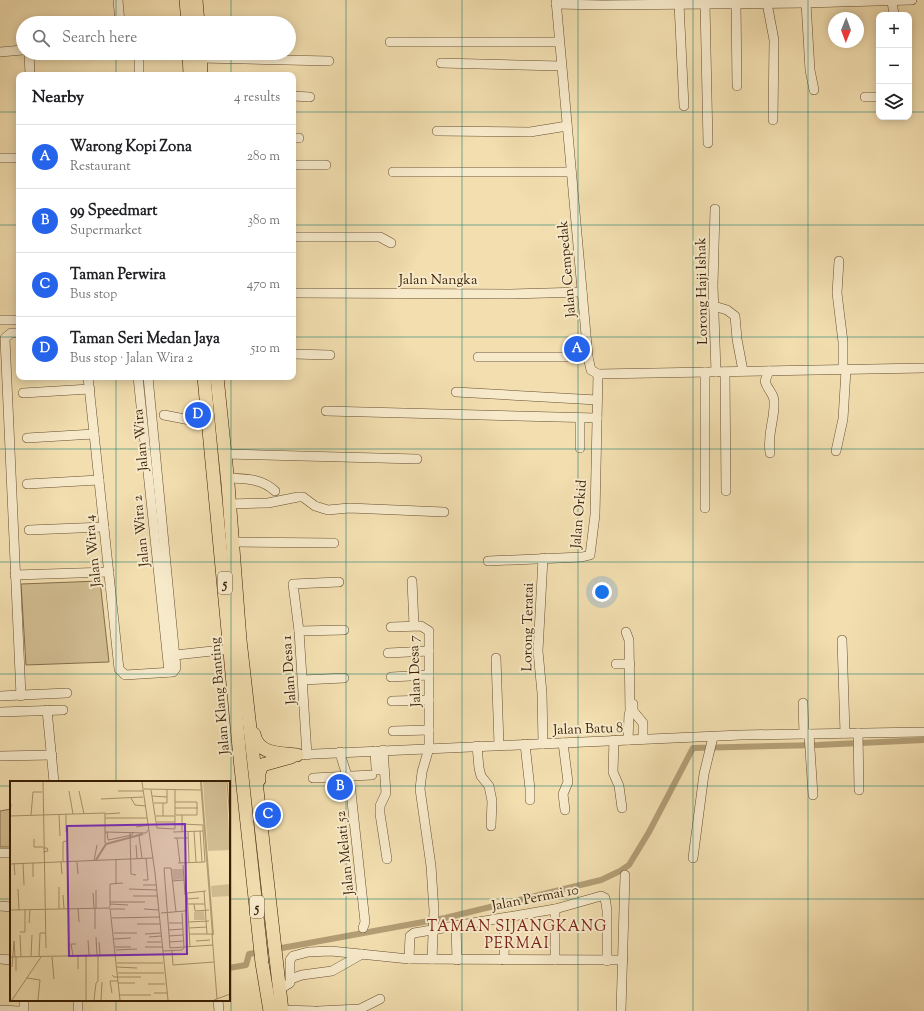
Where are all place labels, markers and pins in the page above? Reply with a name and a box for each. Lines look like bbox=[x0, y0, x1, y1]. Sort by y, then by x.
pin: A bbox=[564, 334, 590, 364]
pin: D bbox=[185, 400, 211, 430]
pin: B bbox=[327, 772, 353, 802]
pin: C bbox=[255, 800, 281, 830]

